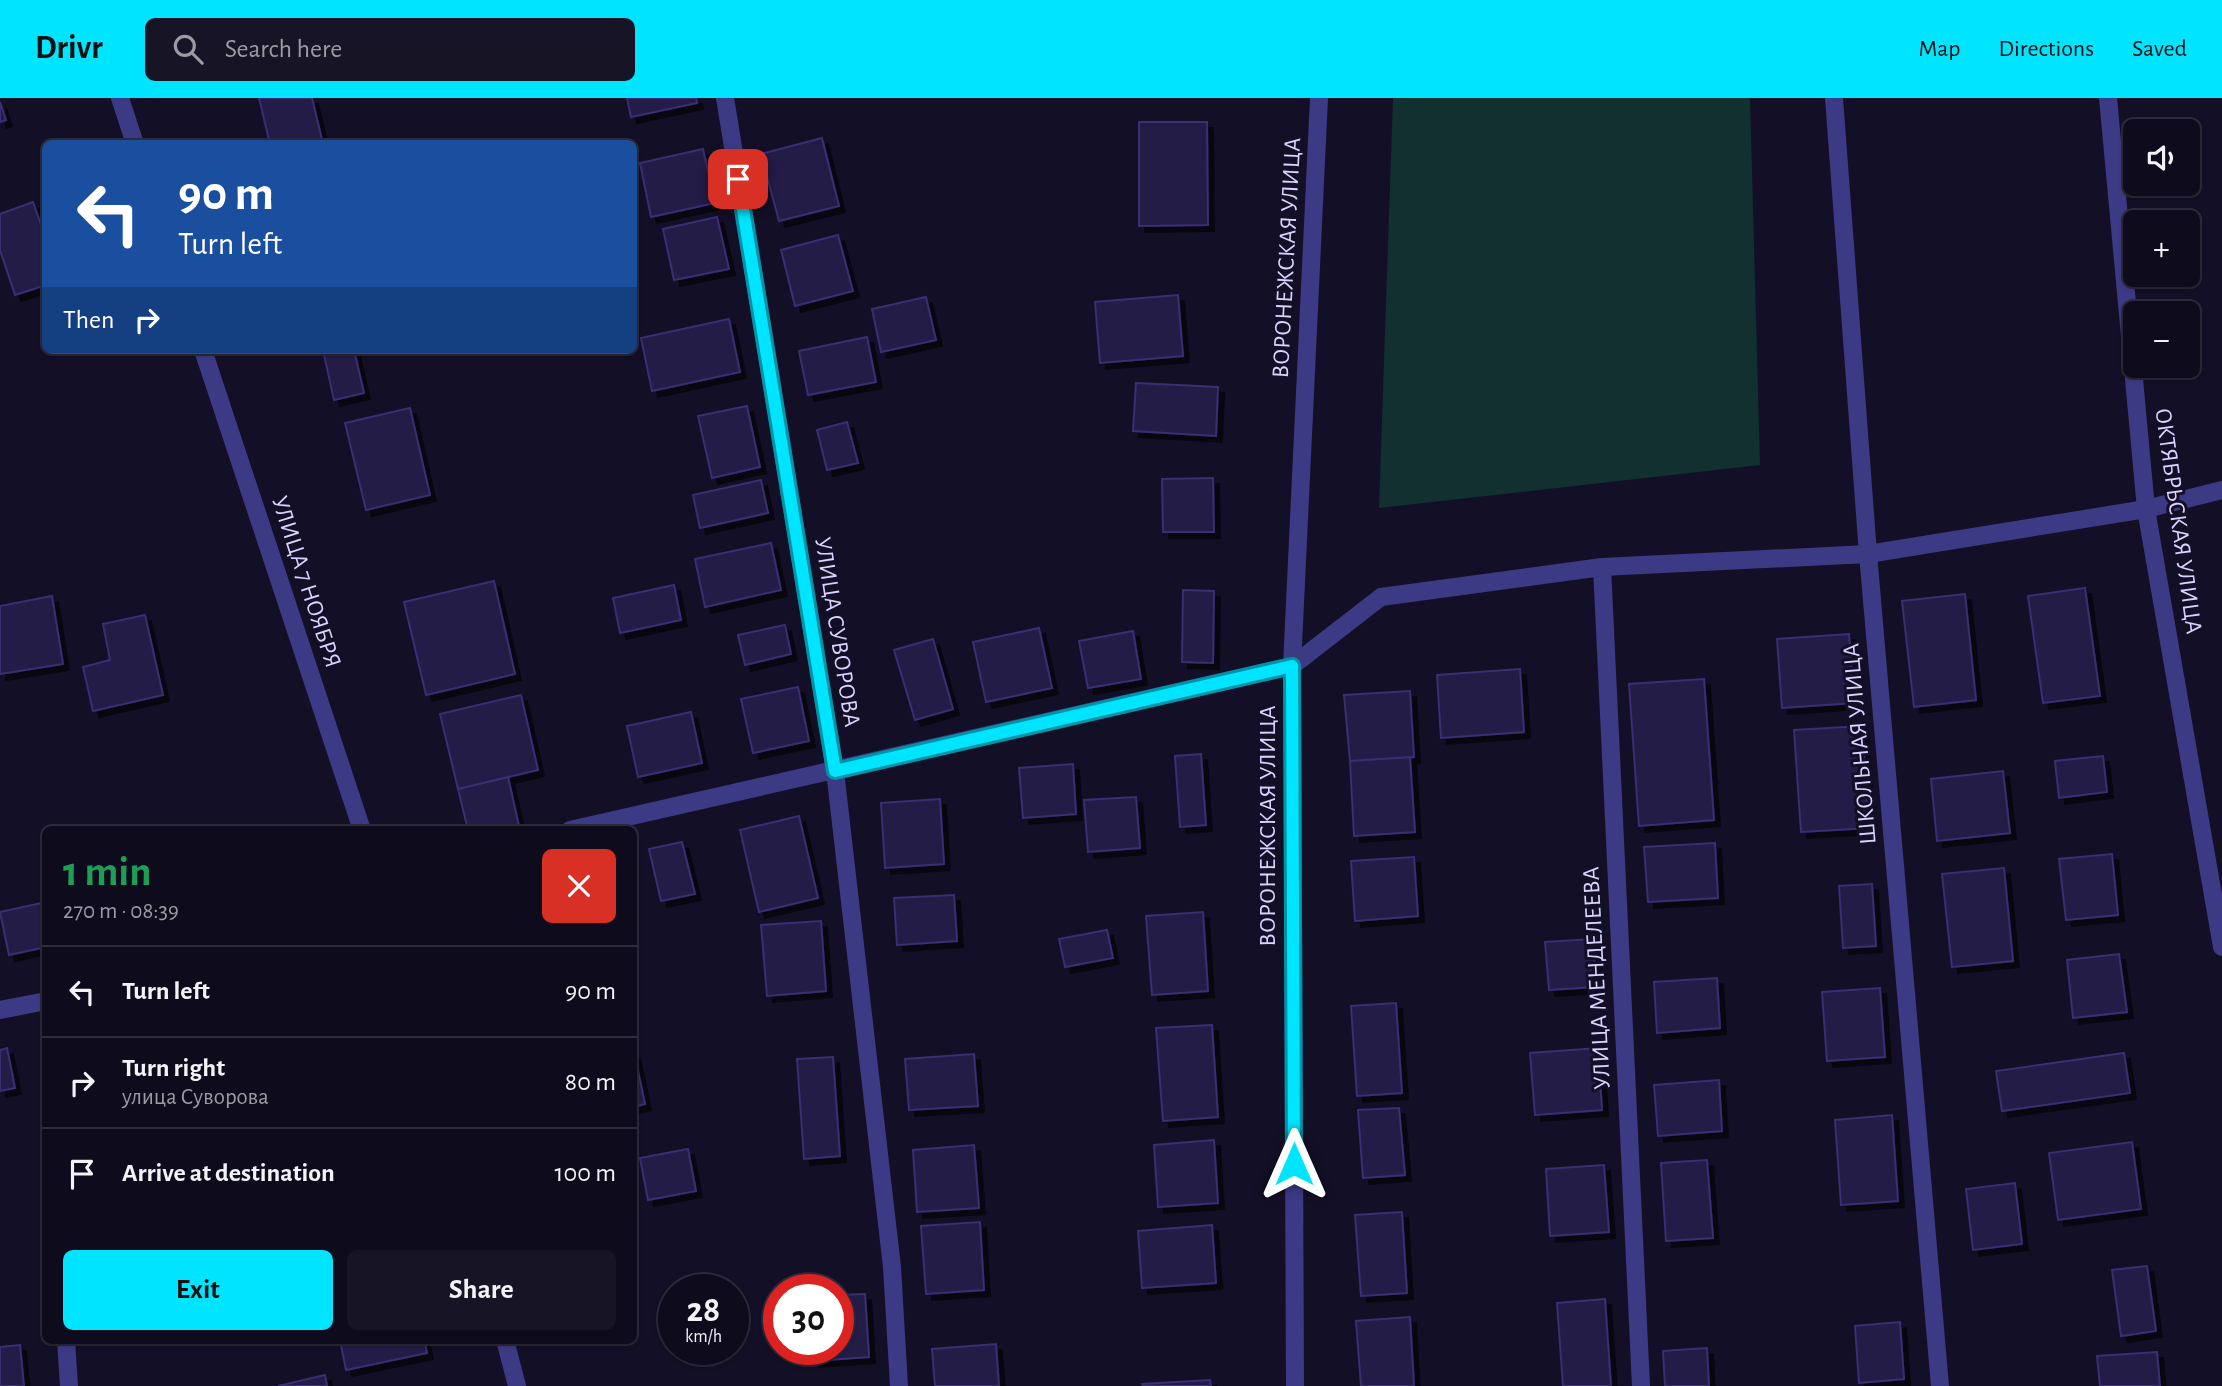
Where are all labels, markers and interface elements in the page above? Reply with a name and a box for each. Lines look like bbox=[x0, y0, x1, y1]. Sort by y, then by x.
search box bbox=[145, 18, 635, 81]
icon: search bbox=[169, 30, 207, 68]
text: Drivr bbox=[35, 32, 103, 65]
text: Search here bbox=[225, 36, 342, 62]
text: Map bbox=[1918, 37, 1960, 61]
text: Directions bbox=[1998, 37, 2094, 61]
text: Saved bbox=[2132, 37, 2187, 61]
map controls bbox=[2123, 119, 2200, 378]
button: sound bbox=[2123, 119, 2200, 196]
street label: ВОРОНЕЖСКАЯ УЛИЦА bbox=[1269, 137, 1305, 379]
pin bbox=[708, 149, 768, 209]
icon: arrive bbox=[719, 160, 757, 198]
icon: left bbox=[63, 168, 154, 259]
text: 90 m bbox=[178, 170, 274, 219]
button: + bbox=[2123, 210, 2200, 287]
text: Turn left bbox=[178, 228, 282, 260]
icon: right bbox=[128, 301, 166, 339]
button: − bbox=[2123, 301, 2200, 378]
text: Then bbox=[63, 307, 114, 333]
street label: ОКТЯБРЬСКАЯ УЛИЦА bbox=[2150, 407, 2206, 635]
street label: УЛИЦА 7 НОЯБРЯ bbox=[267, 493, 345, 671]
street label: УЛИЦА СУВОРОВА bbox=[810, 535, 864, 729]
street label: ШКОЛЬНАЯ УЛИЦА bbox=[1839, 642, 1881, 846]
street label: ВОРОНЕЖСКАЯ УЛИЦА bbox=[1256, 705, 1280, 947]
button: close bbox=[542, 849, 616, 923]
text: 1 min bbox=[63, 851, 152, 893]
street label: УЛИЦА МЕНДЕЛЕЕВА bbox=[1579, 866, 1615, 1090]
text: 270 m · 08:39 bbox=[63, 900, 179, 923]
icon: left bbox=[63, 973, 101, 1011]
text: Turn left bbox=[122, 978, 210, 1004]
text: 90 m bbox=[565, 978, 616, 1004]
text: Turn right bbox=[122, 1055, 225, 1081]
icon: right bbox=[63, 1064, 101, 1102]
text: 80 m bbox=[565, 1069, 616, 1095]
text: улица Суворова bbox=[122, 1086, 269, 1109]
position arrow bbox=[1257, 1127, 1331, 1201]
icon: arrive bbox=[63, 1155, 101, 1193]
text: Arrive at destination bbox=[122, 1160, 335, 1186]
text: 100 m bbox=[555, 1160, 616, 1186]
button: Exit bbox=[63, 1250, 333, 1330]
button: Share bbox=[347, 1250, 616, 1330]
speed limit sign: 30 bbox=[763, 1274, 854, 1365]
text: 28 bbox=[687, 1293, 720, 1328]
text: km/h bbox=[685, 1328, 722, 1346]

